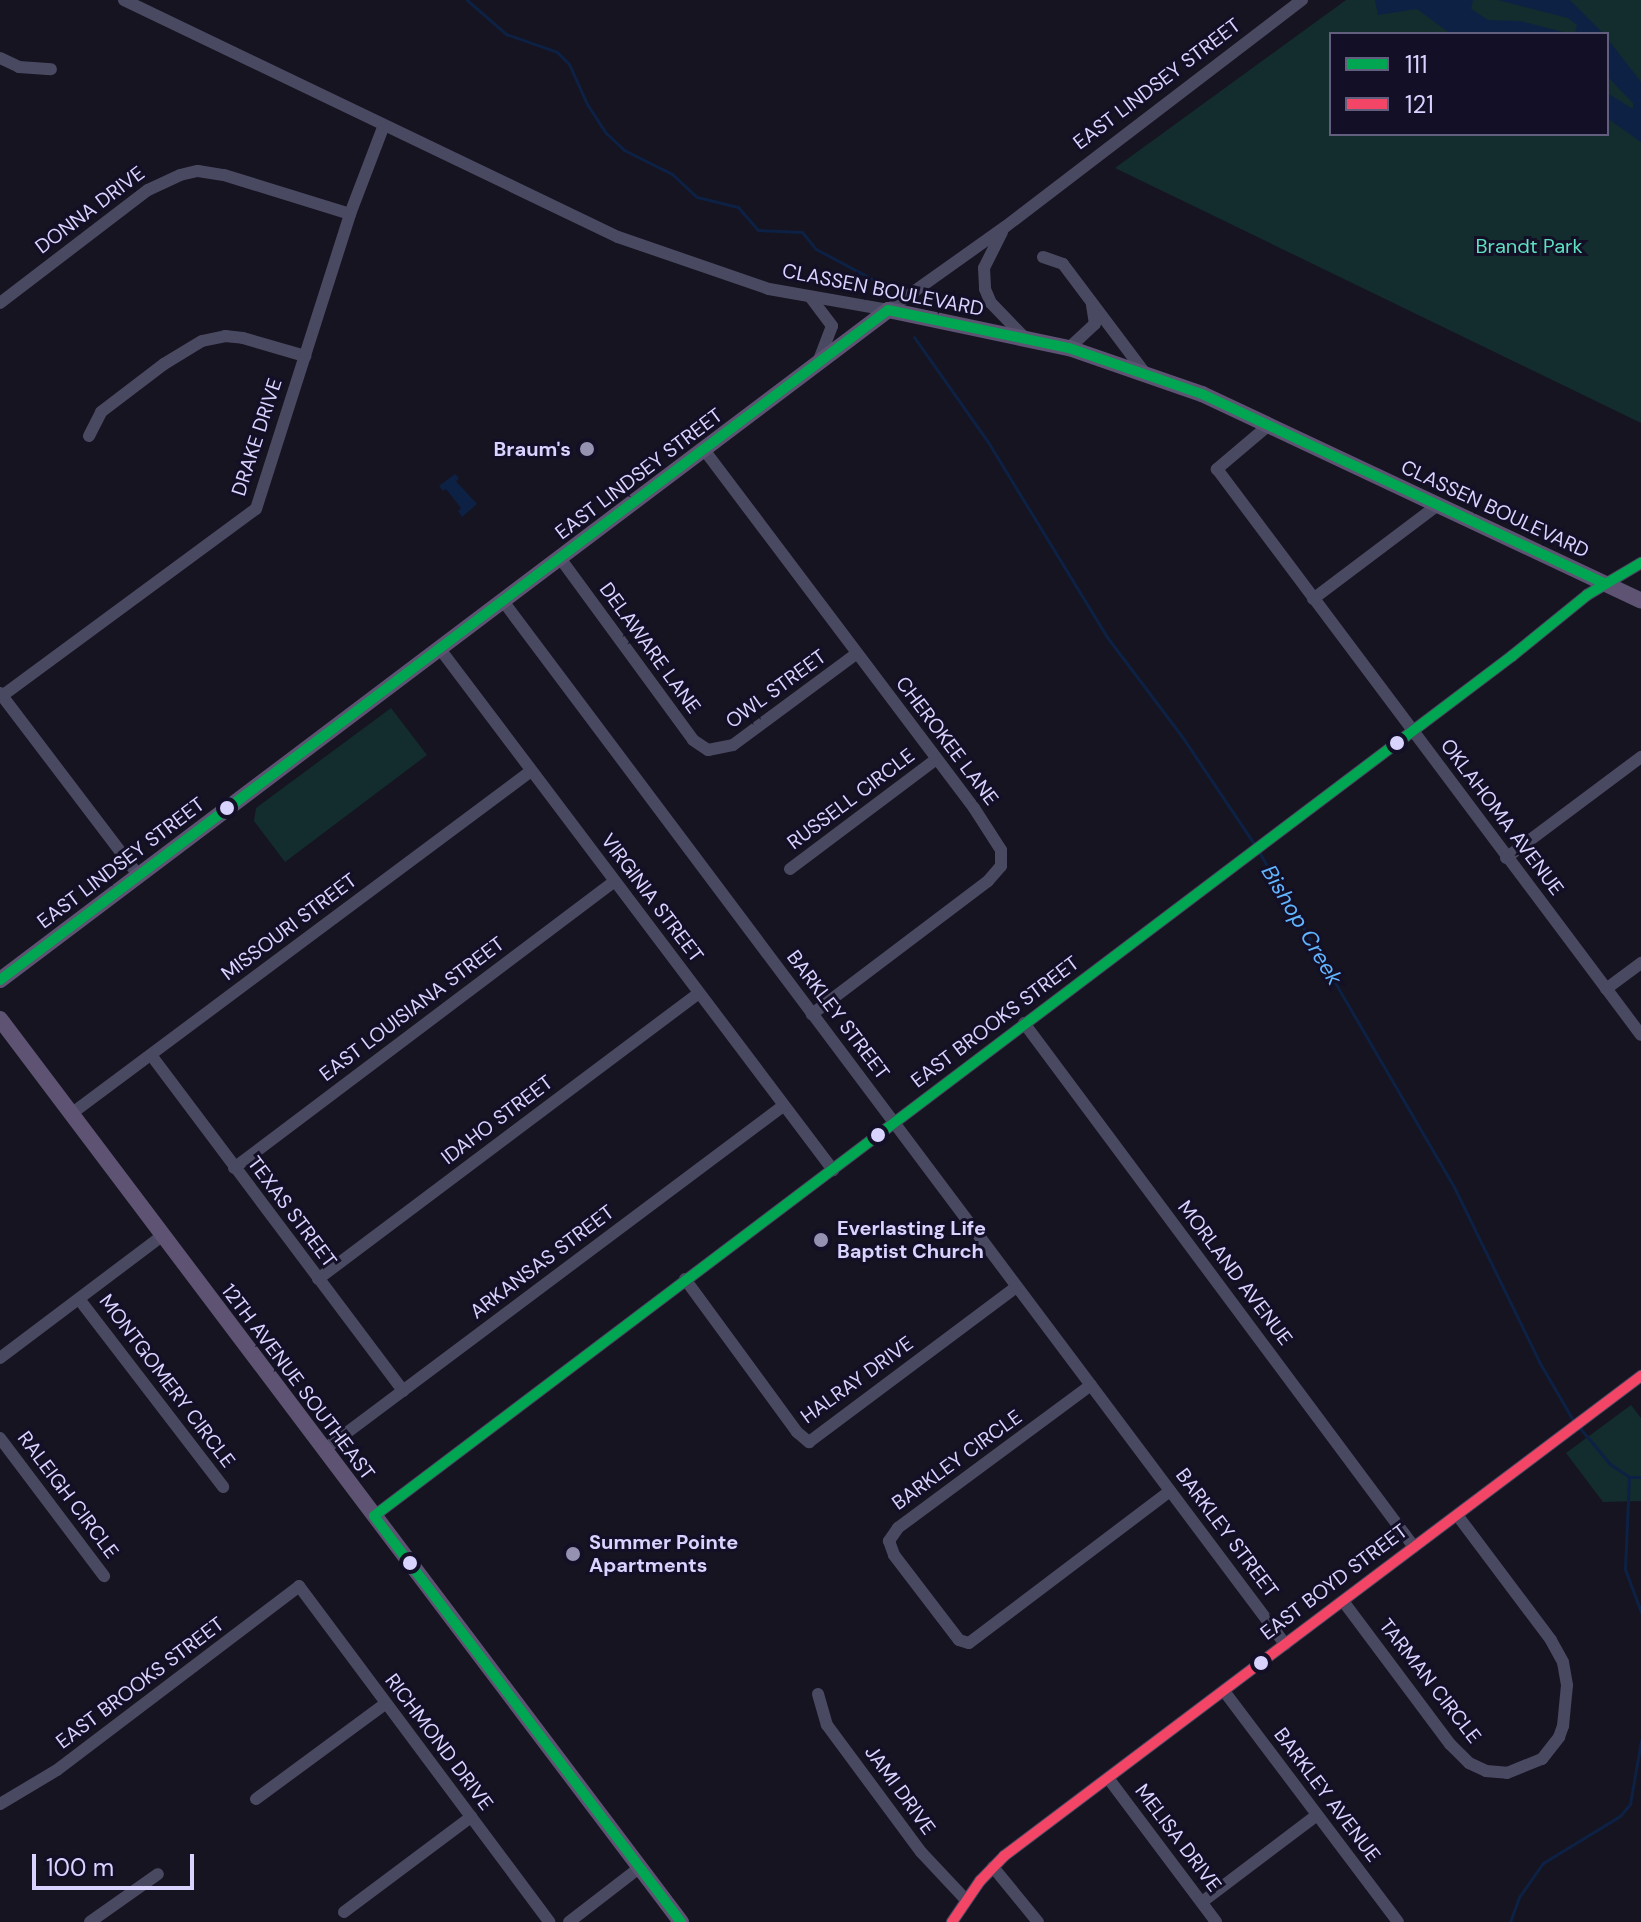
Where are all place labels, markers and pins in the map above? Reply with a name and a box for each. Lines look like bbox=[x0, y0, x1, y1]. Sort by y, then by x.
place label: Braum's bbox=[494, 437, 571, 461]
marker: Braum's bbox=[578, 440, 596, 458]
unlabelled marker bbox=[1389, 735, 1405, 751]
unlabelled marker bbox=[219, 800, 235, 816]
unlabelled marker bbox=[870, 1127, 886, 1143]
place label: Everlasting Life Baptist Church bbox=[837, 1216, 986, 1263]
marker: Everlasting Life Baptist Church bbox=[812, 1231, 830, 1249]
place label: Summer Pointe Apartments bbox=[589, 1530, 738, 1577]
marker: Summer Pointe Apartments bbox=[564, 1545, 582, 1563]
unlabelled marker bbox=[402, 1555, 418, 1571]
unlabelled marker bbox=[1253, 1655, 1269, 1671]

